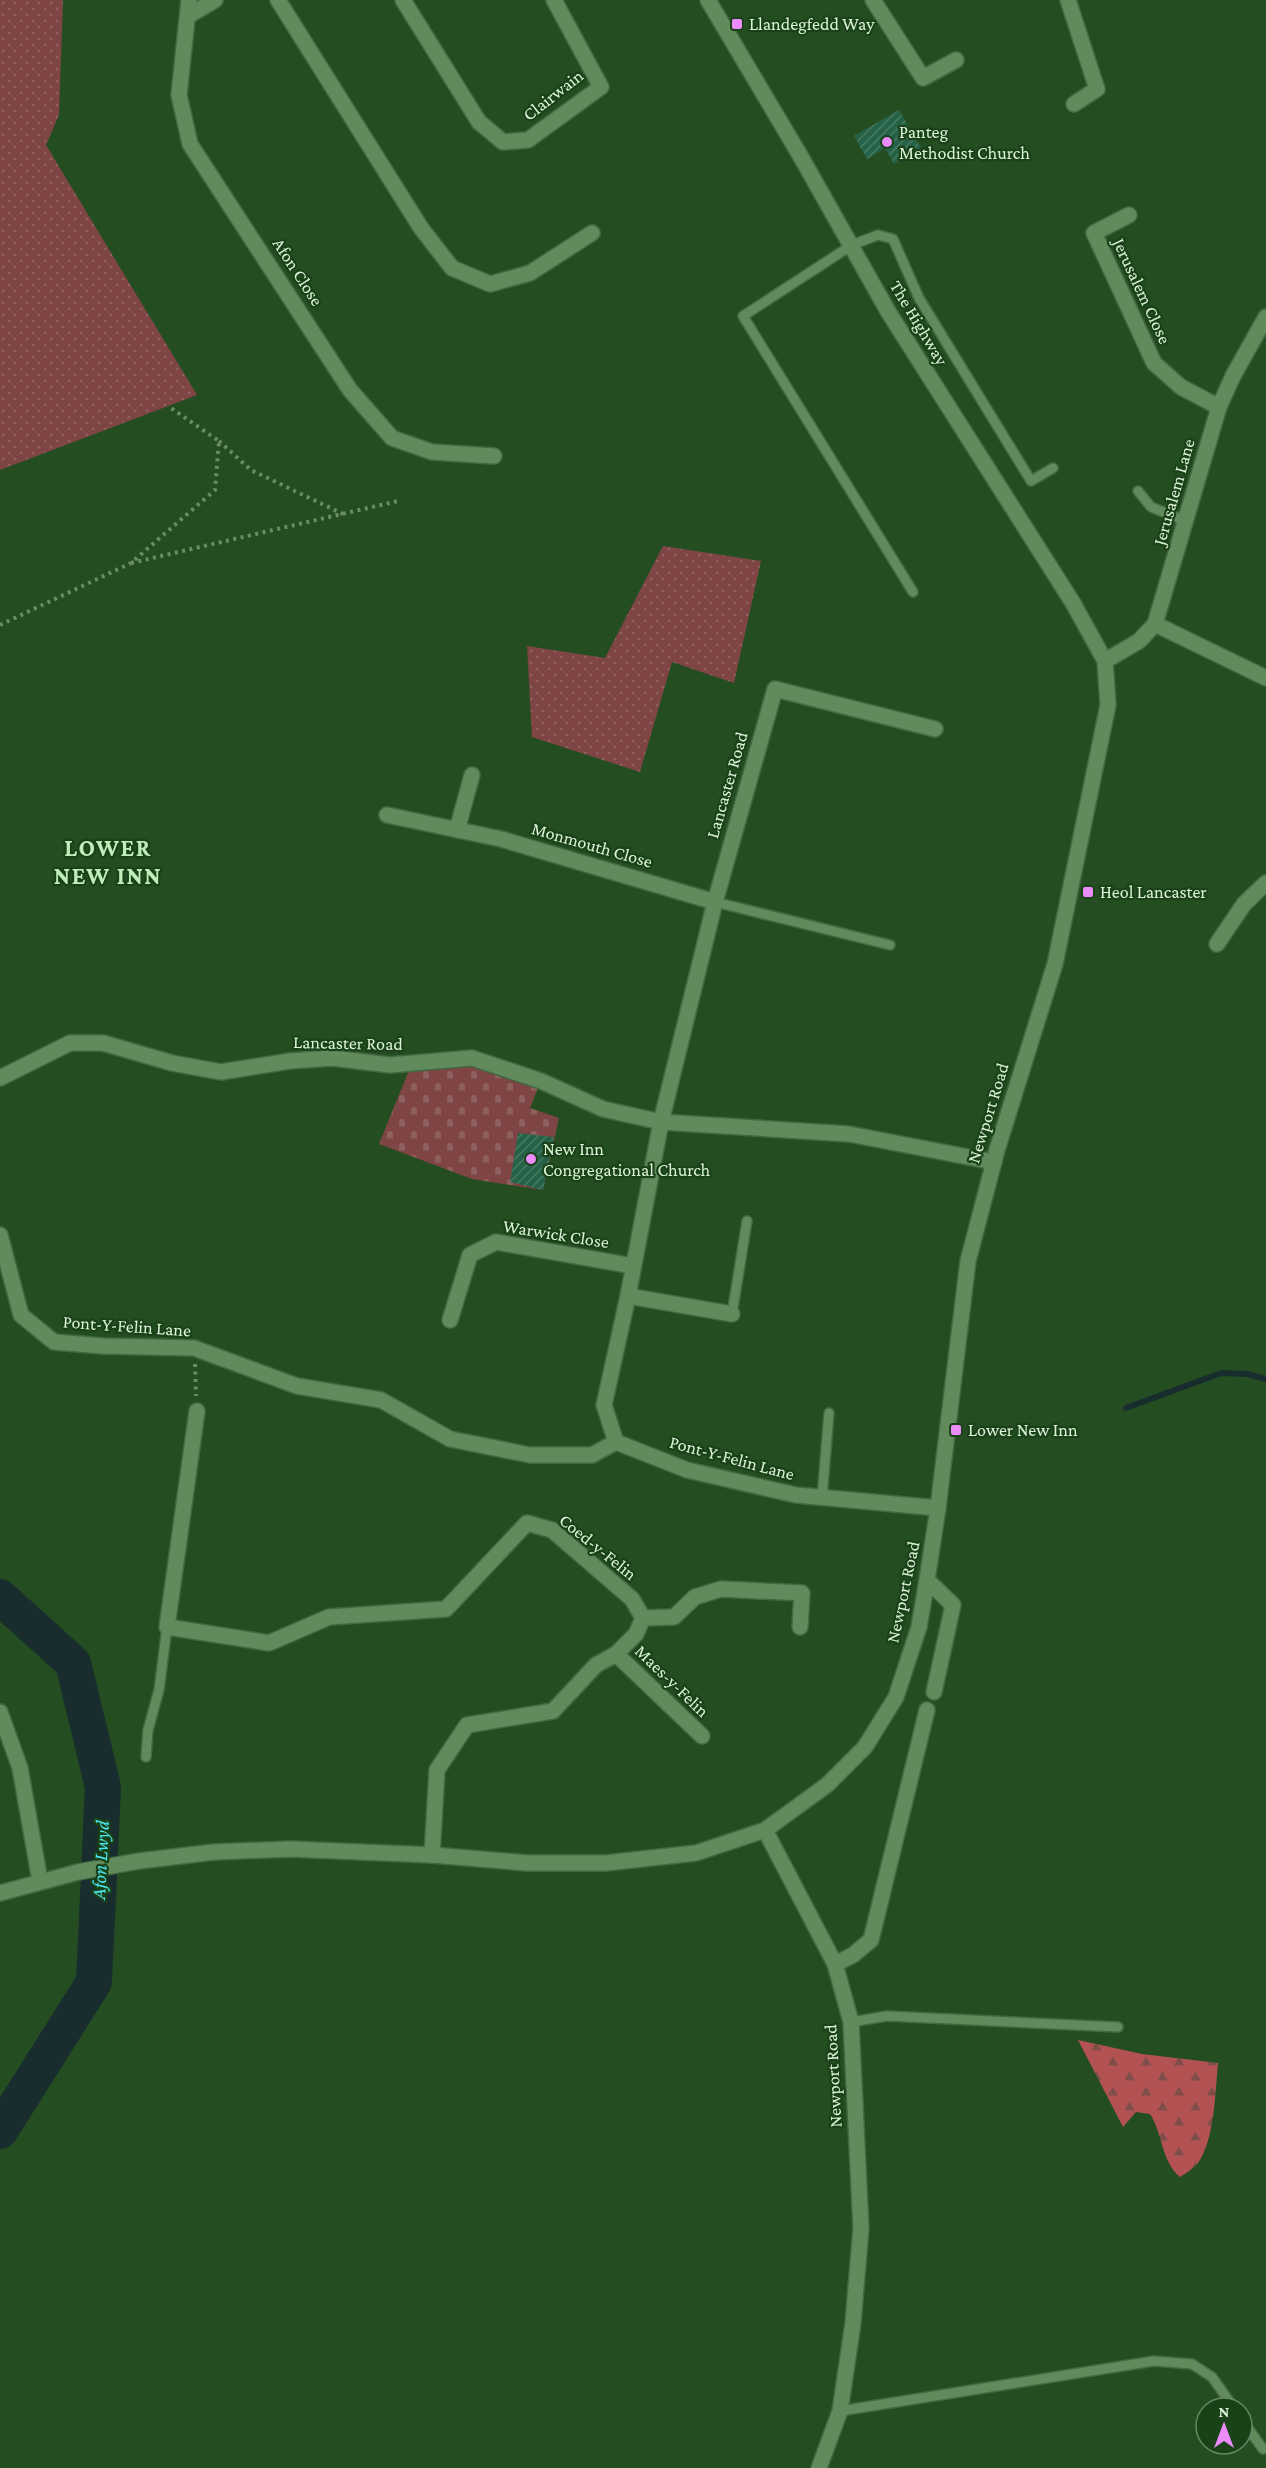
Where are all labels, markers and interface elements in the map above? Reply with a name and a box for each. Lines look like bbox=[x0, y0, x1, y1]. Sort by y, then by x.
place label: Llandegfedd Way bbox=[749, 14, 875, 34]
marker: Llandegfedd Way bbox=[730, 17, 744, 31]
street label: Clairwain bbox=[519, 65, 587, 125]
place label: Panteg Methodist Church bbox=[899, 122, 1030, 163]
marker: Panteg Methodist Church bbox=[880, 135, 894, 149]
street label: Jerusalem Close bbox=[1108, 233, 1175, 347]
street label: Afon Close bbox=[269, 234, 327, 310]
street label: The Highway bbox=[886, 277, 952, 370]
street label: Jerusalem Lane bbox=[1149, 436, 1199, 550]
street label: Lancaster Road bbox=[702, 729, 752, 841]
street label: Monmouth Close bbox=[529, 818, 655, 872]
district label: LOWER NEW INN bbox=[54, 834, 162, 889]
place label: Heol Lancaster bbox=[1100, 882, 1207, 902]
marker: Heol Lancaster bbox=[1081, 885, 1095, 899]
street label: Lancaster Road bbox=[293, 1032, 404, 1054]
street label: Newport Road bbox=[963, 1060, 1013, 1165]
place label: New Inn Congregational Church bbox=[543, 1139, 711, 1180]
marker: New Inn Congregational Church bbox=[524, 1152, 538, 1166]
street label: Warwick Close bbox=[502, 1216, 611, 1252]
street label: Pont-Y-Felin Lane bbox=[62, 1312, 192, 1340]
place label: Lower New Inn bbox=[968, 1420, 1078, 1440]
marker: Lower New Inn bbox=[949, 1423, 963, 1437]
street label: Pont-Y-Felin Lane bbox=[667, 1432, 797, 1484]
street label: Coed-y-Felin bbox=[555, 1510, 641, 1584]
street label: Newport Road bbox=[882, 1539, 924, 1645]
street label: Maes-y-Felin bbox=[631, 1641, 713, 1721]
water label: Afon Lwyd bbox=[87, 1819, 114, 1901]
street label: Newport Road bbox=[820, 2023, 846, 2128]
north arrow bbox=[1194, 2396, 1254, 2456]
text: N bbox=[1219, 2403, 1230, 2420]

